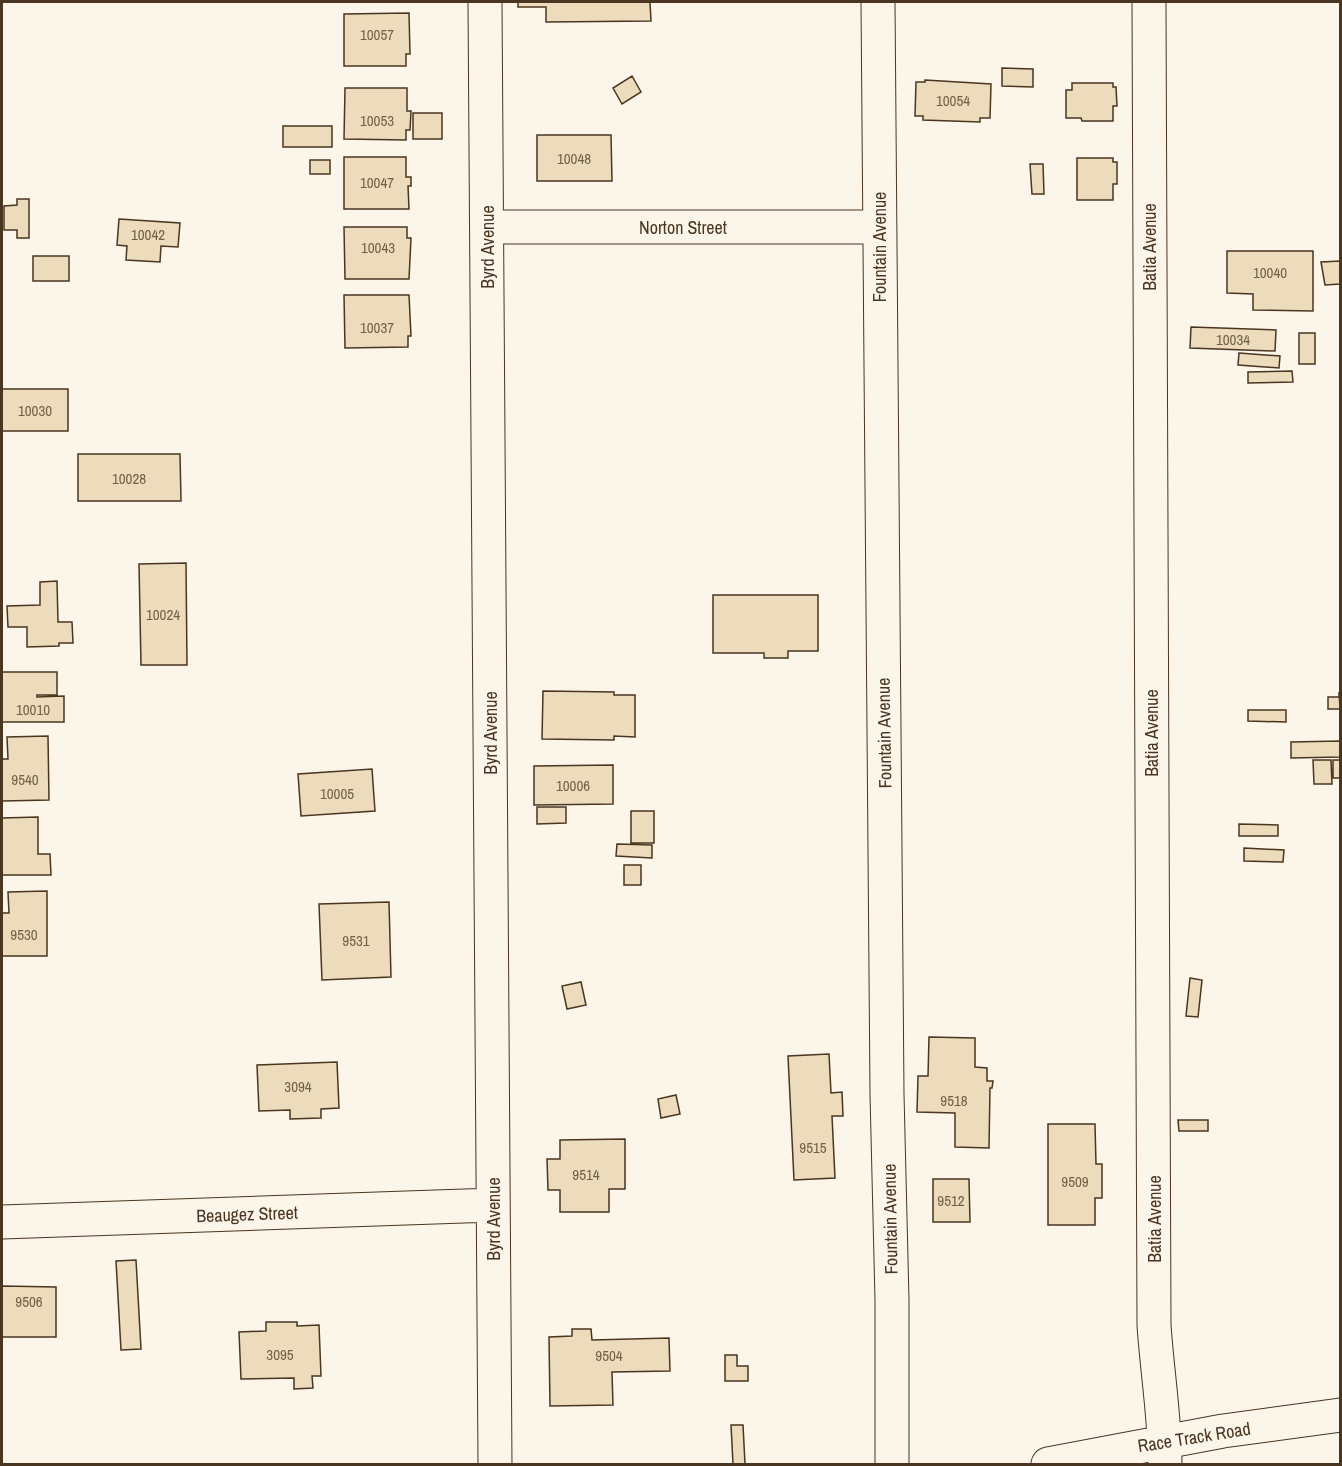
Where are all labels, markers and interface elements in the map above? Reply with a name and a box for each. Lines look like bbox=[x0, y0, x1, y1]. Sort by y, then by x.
house number: 10057 bbox=[360, 24, 394, 45]
house number: 10054 bbox=[936, 90, 970, 111]
house number: 10053 bbox=[360, 110, 394, 131]
house number: 10048 bbox=[557, 148, 591, 169]
house number: 10047 bbox=[360, 172, 394, 193]
street label: Fountain Avenue bbox=[867, 192, 892, 302]
street label: Batia Avenue bbox=[1137, 203, 1162, 291]
street label: Byrd Avenue bbox=[475, 205, 500, 289]
street label: Norton Street bbox=[639, 215, 727, 240]
house number: 10042 bbox=[131, 224, 165, 245]
house number: 10043 bbox=[361, 237, 395, 258]
house number: 10040 bbox=[1253, 262, 1287, 283]
house number: 10037 bbox=[360, 317, 394, 338]
house number: 10034 bbox=[1216, 329, 1250, 350]
house number: 10030 bbox=[18, 400, 52, 421]
house number: 10028 bbox=[112, 468, 146, 489]
house number: 10024 bbox=[146, 604, 180, 625]
street label: Fountain Avenue bbox=[871, 677, 897, 789]
street label: Batia Avenue bbox=[1139, 689, 1164, 777]
street label: Byrd Avenue bbox=[478, 691, 503, 775]
house number: 10010 bbox=[16, 699, 50, 720]
house number: 9540 bbox=[11, 769, 39, 790]
house number: 10006 bbox=[556, 775, 590, 796]
house number: 10005 bbox=[320, 783, 354, 804]
house number: 9530 bbox=[10, 924, 38, 945]
house number: 9531 bbox=[342, 930, 370, 951]
house number: 3094 bbox=[284, 1076, 312, 1097]
house number: 9518 bbox=[940, 1090, 968, 1111]
house number: 9515 bbox=[799, 1137, 827, 1158]
street label: Fountain Avenue bbox=[877, 1163, 903, 1275]
house number: 9514 bbox=[572, 1164, 600, 1185]
house number: 9509 bbox=[1061, 1171, 1089, 1192]
street label: Batia Avenue bbox=[1142, 1175, 1167, 1263]
street label: Byrd Avenue bbox=[481, 1177, 506, 1261]
house number: 9512 bbox=[937, 1190, 965, 1211]
street label: Beaugez Street bbox=[196, 1200, 298, 1228]
house number: 9506 bbox=[15, 1291, 43, 1312]
house number: 3095 bbox=[266, 1344, 294, 1365]
house number: 9504 bbox=[595, 1345, 623, 1366]
street label: Race Track Road bbox=[1136, 1416, 1252, 1458]

